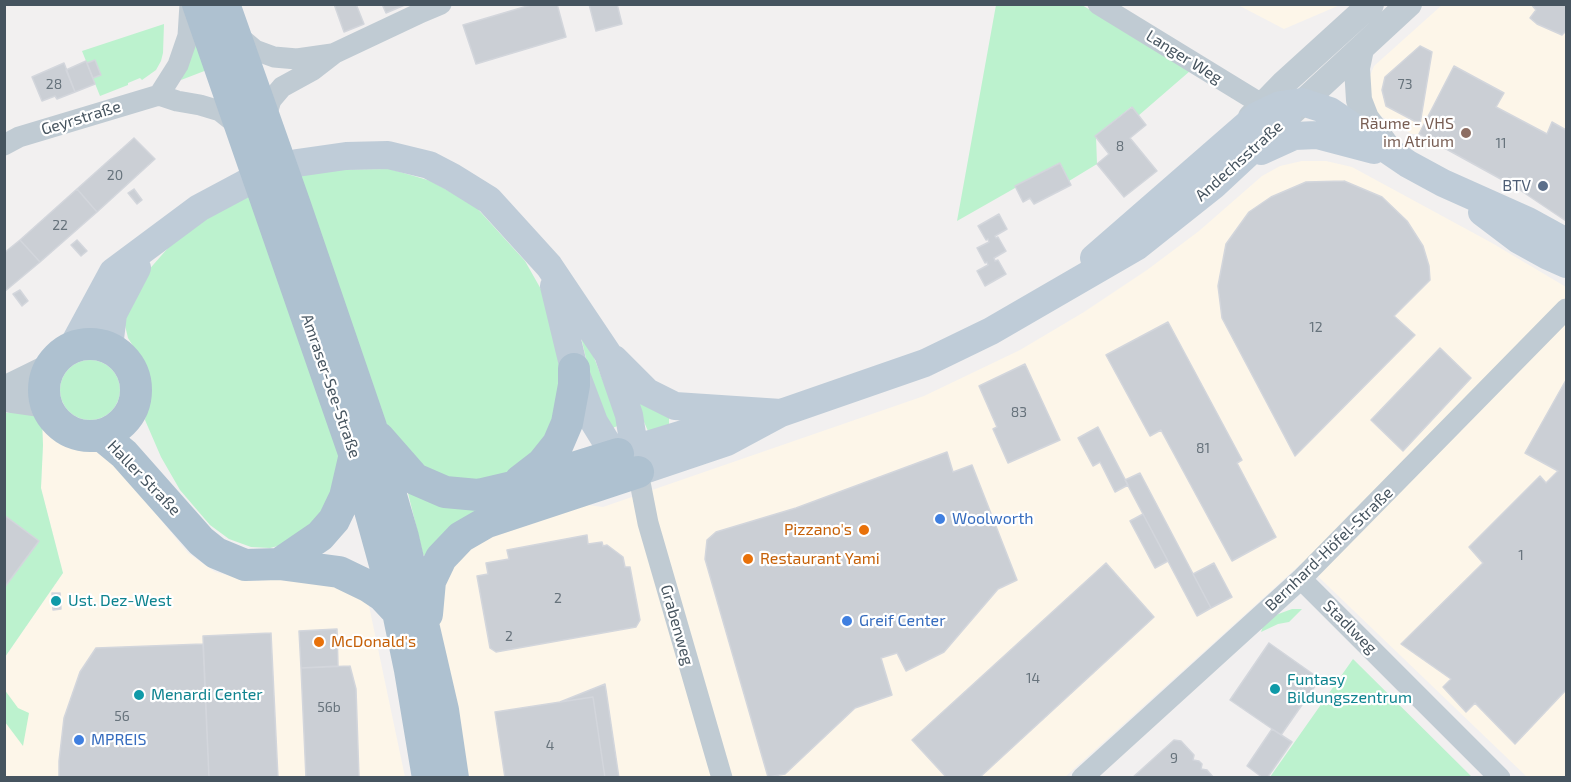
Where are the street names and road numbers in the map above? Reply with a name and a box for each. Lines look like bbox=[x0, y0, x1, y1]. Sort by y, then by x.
street label: Langer Weg bbox=[1142, 26, 1226, 88]
street label: Geyrstraße bbox=[39, 97, 123, 139]
street label: Andechsstraße bbox=[1191, 117, 1287, 205]
street label: Amraser-See-Straße bbox=[297, 311, 365, 461]
street label: Haller Straße bbox=[103, 436, 185, 520]
street label: Bernhard-Höfel-Straße bbox=[1261, 483, 1397, 615]
street label: Grabenweg bbox=[656, 583, 698, 667]
street label: Stadlweg bbox=[1319, 596, 1381, 658]

